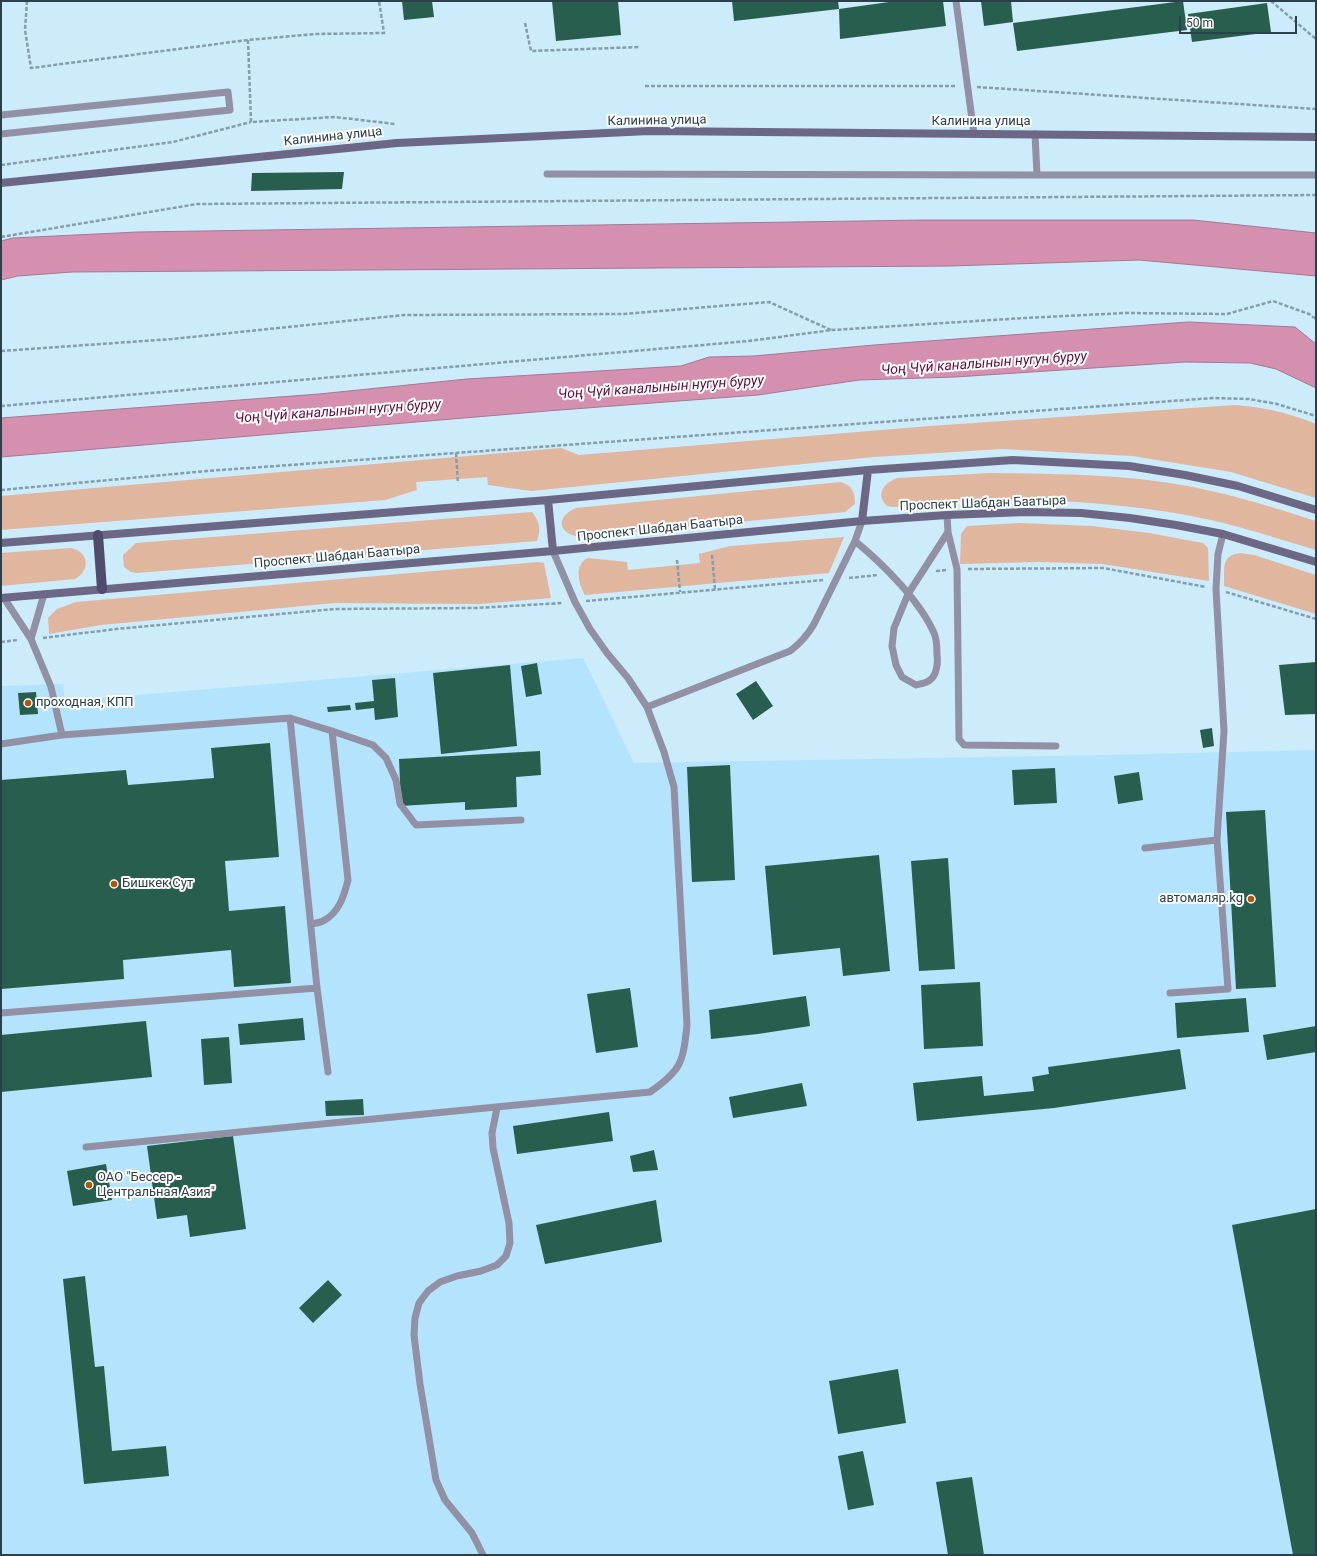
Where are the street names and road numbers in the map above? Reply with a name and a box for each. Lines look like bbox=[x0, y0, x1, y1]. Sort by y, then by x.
street label: Калинина улица bbox=[607, 112, 707, 130]
street label: Калинина улица bbox=[932, 114, 1030, 130]
street label: Калинина улица bbox=[283, 124, 383, 150]
street label: Проспект Шабдан Баатыра bbox=[899, 493, 1067, 515]
street label: Проспект Шабдан Баатыра bbox=[576, 513, 744, 545]
street label: Проспект Шабдан Баатыра bbox=[253, 542, 421, 572]

